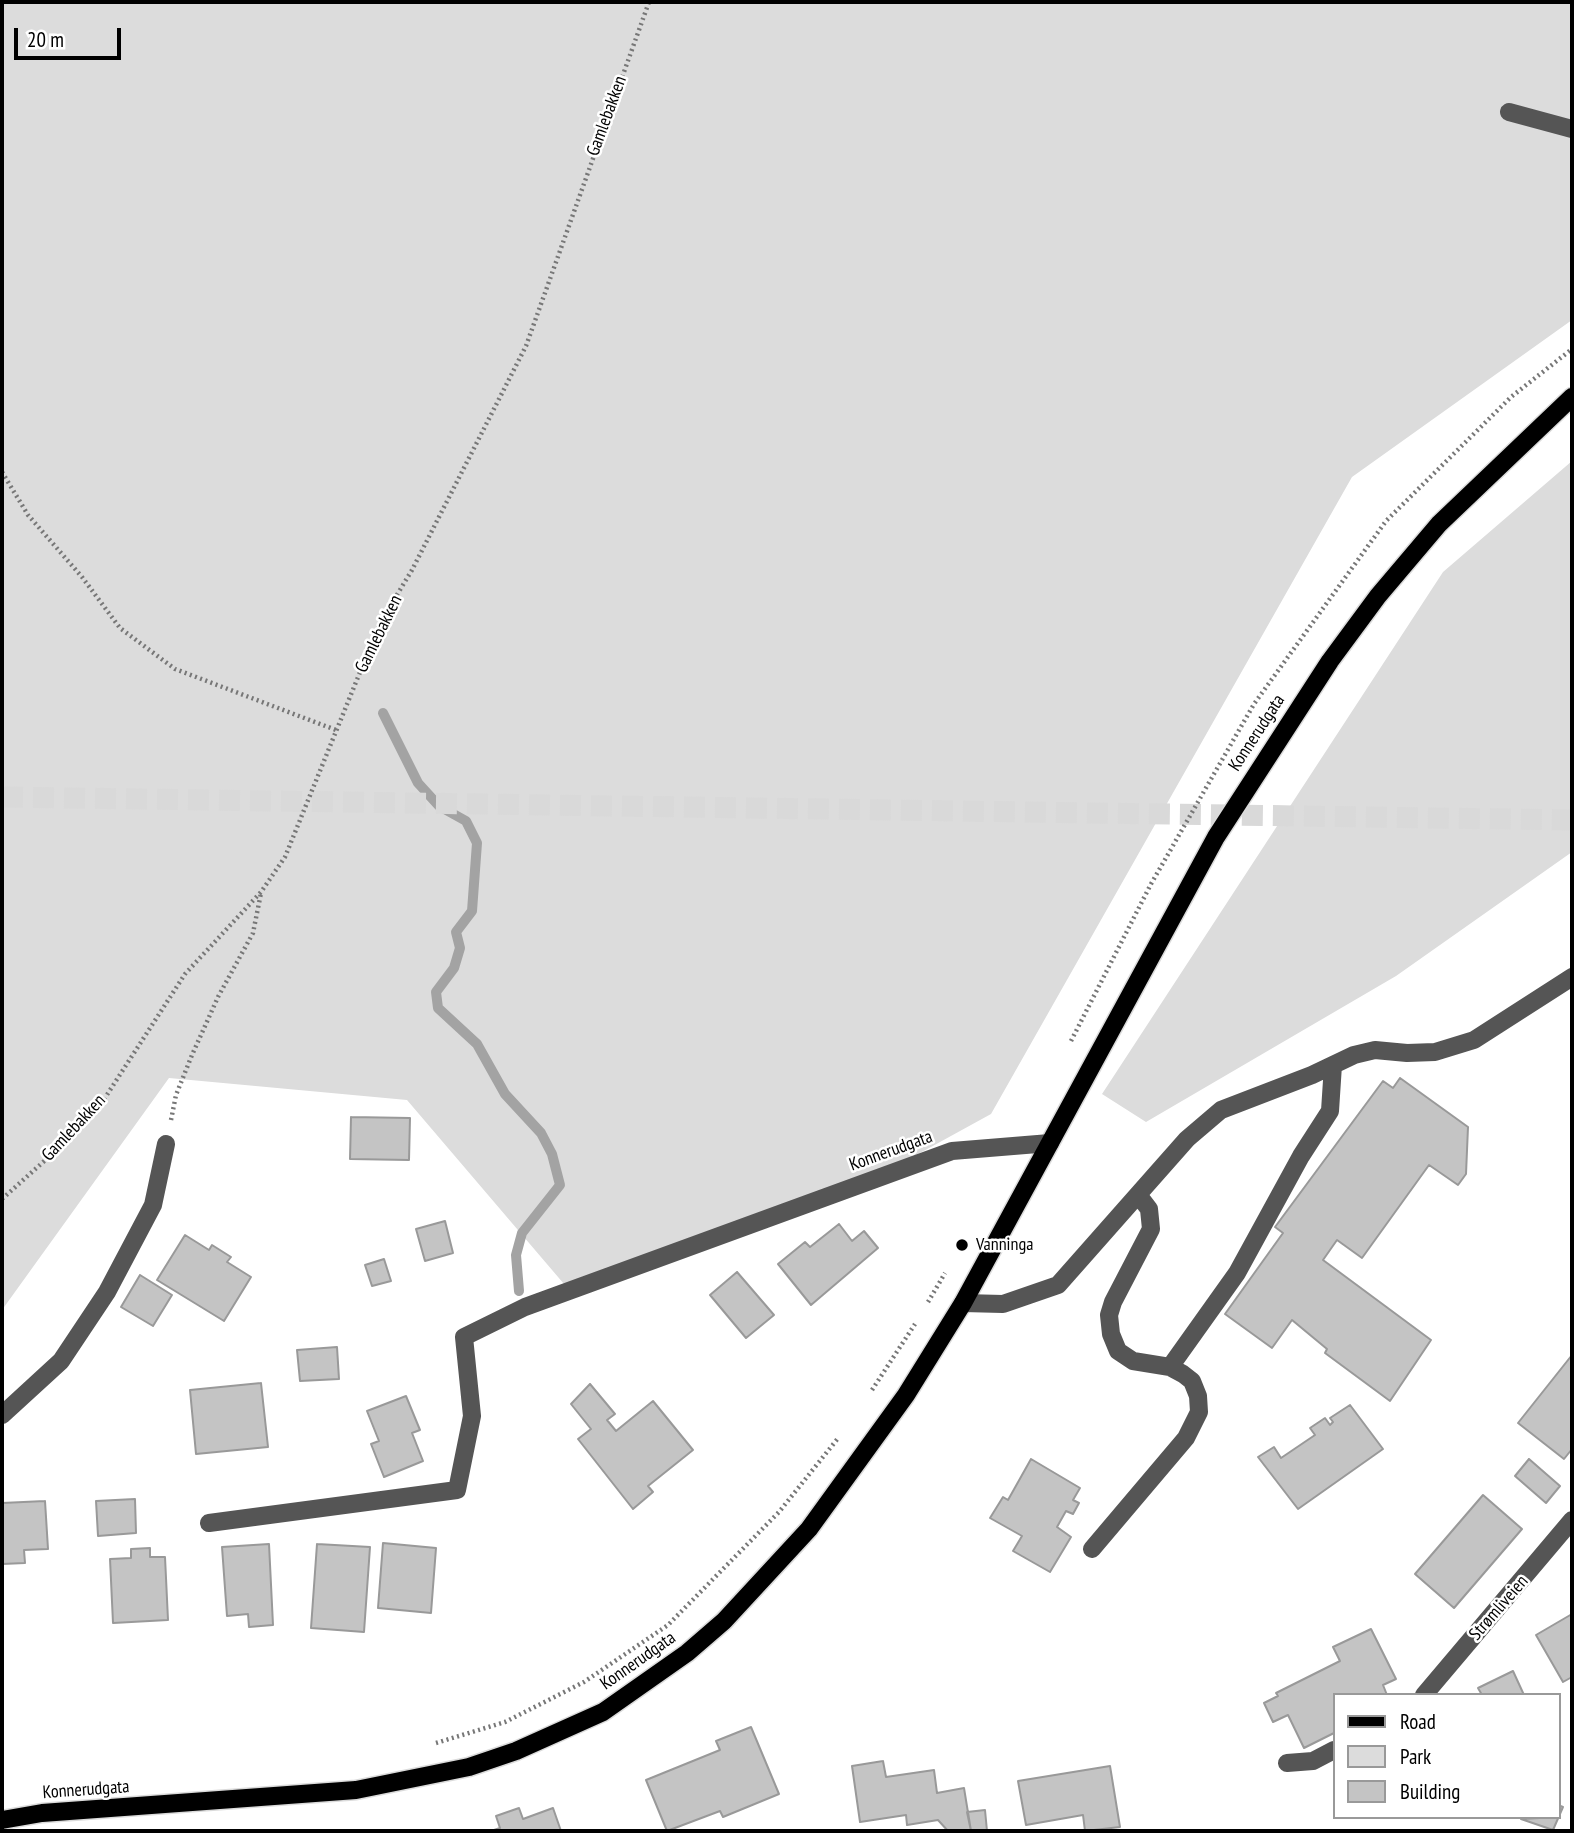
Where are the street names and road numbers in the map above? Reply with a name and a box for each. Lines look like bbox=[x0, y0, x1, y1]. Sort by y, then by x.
street label: Gamlebakken bbox=[583, 73, 631, 159]
street label: Gamlebakken bbox=[351, 592, 407, 676]
street label: Konnerudgata bbox=[1224, 691, 1290, 775]
street label: Gamlebakken bbox=[38, 1090, 110, 1166]
street label: Konnerudgata bbox=[847, 1126, 935, 1176]
street label: Strømliveien bbox=[1465, 1571, 1533, 1645]
street label: Konnerudgata bbox=[596, 1627, 680, 1695]
street label: Konnerudgata bbox=[42, 1776, 130, 1804]

